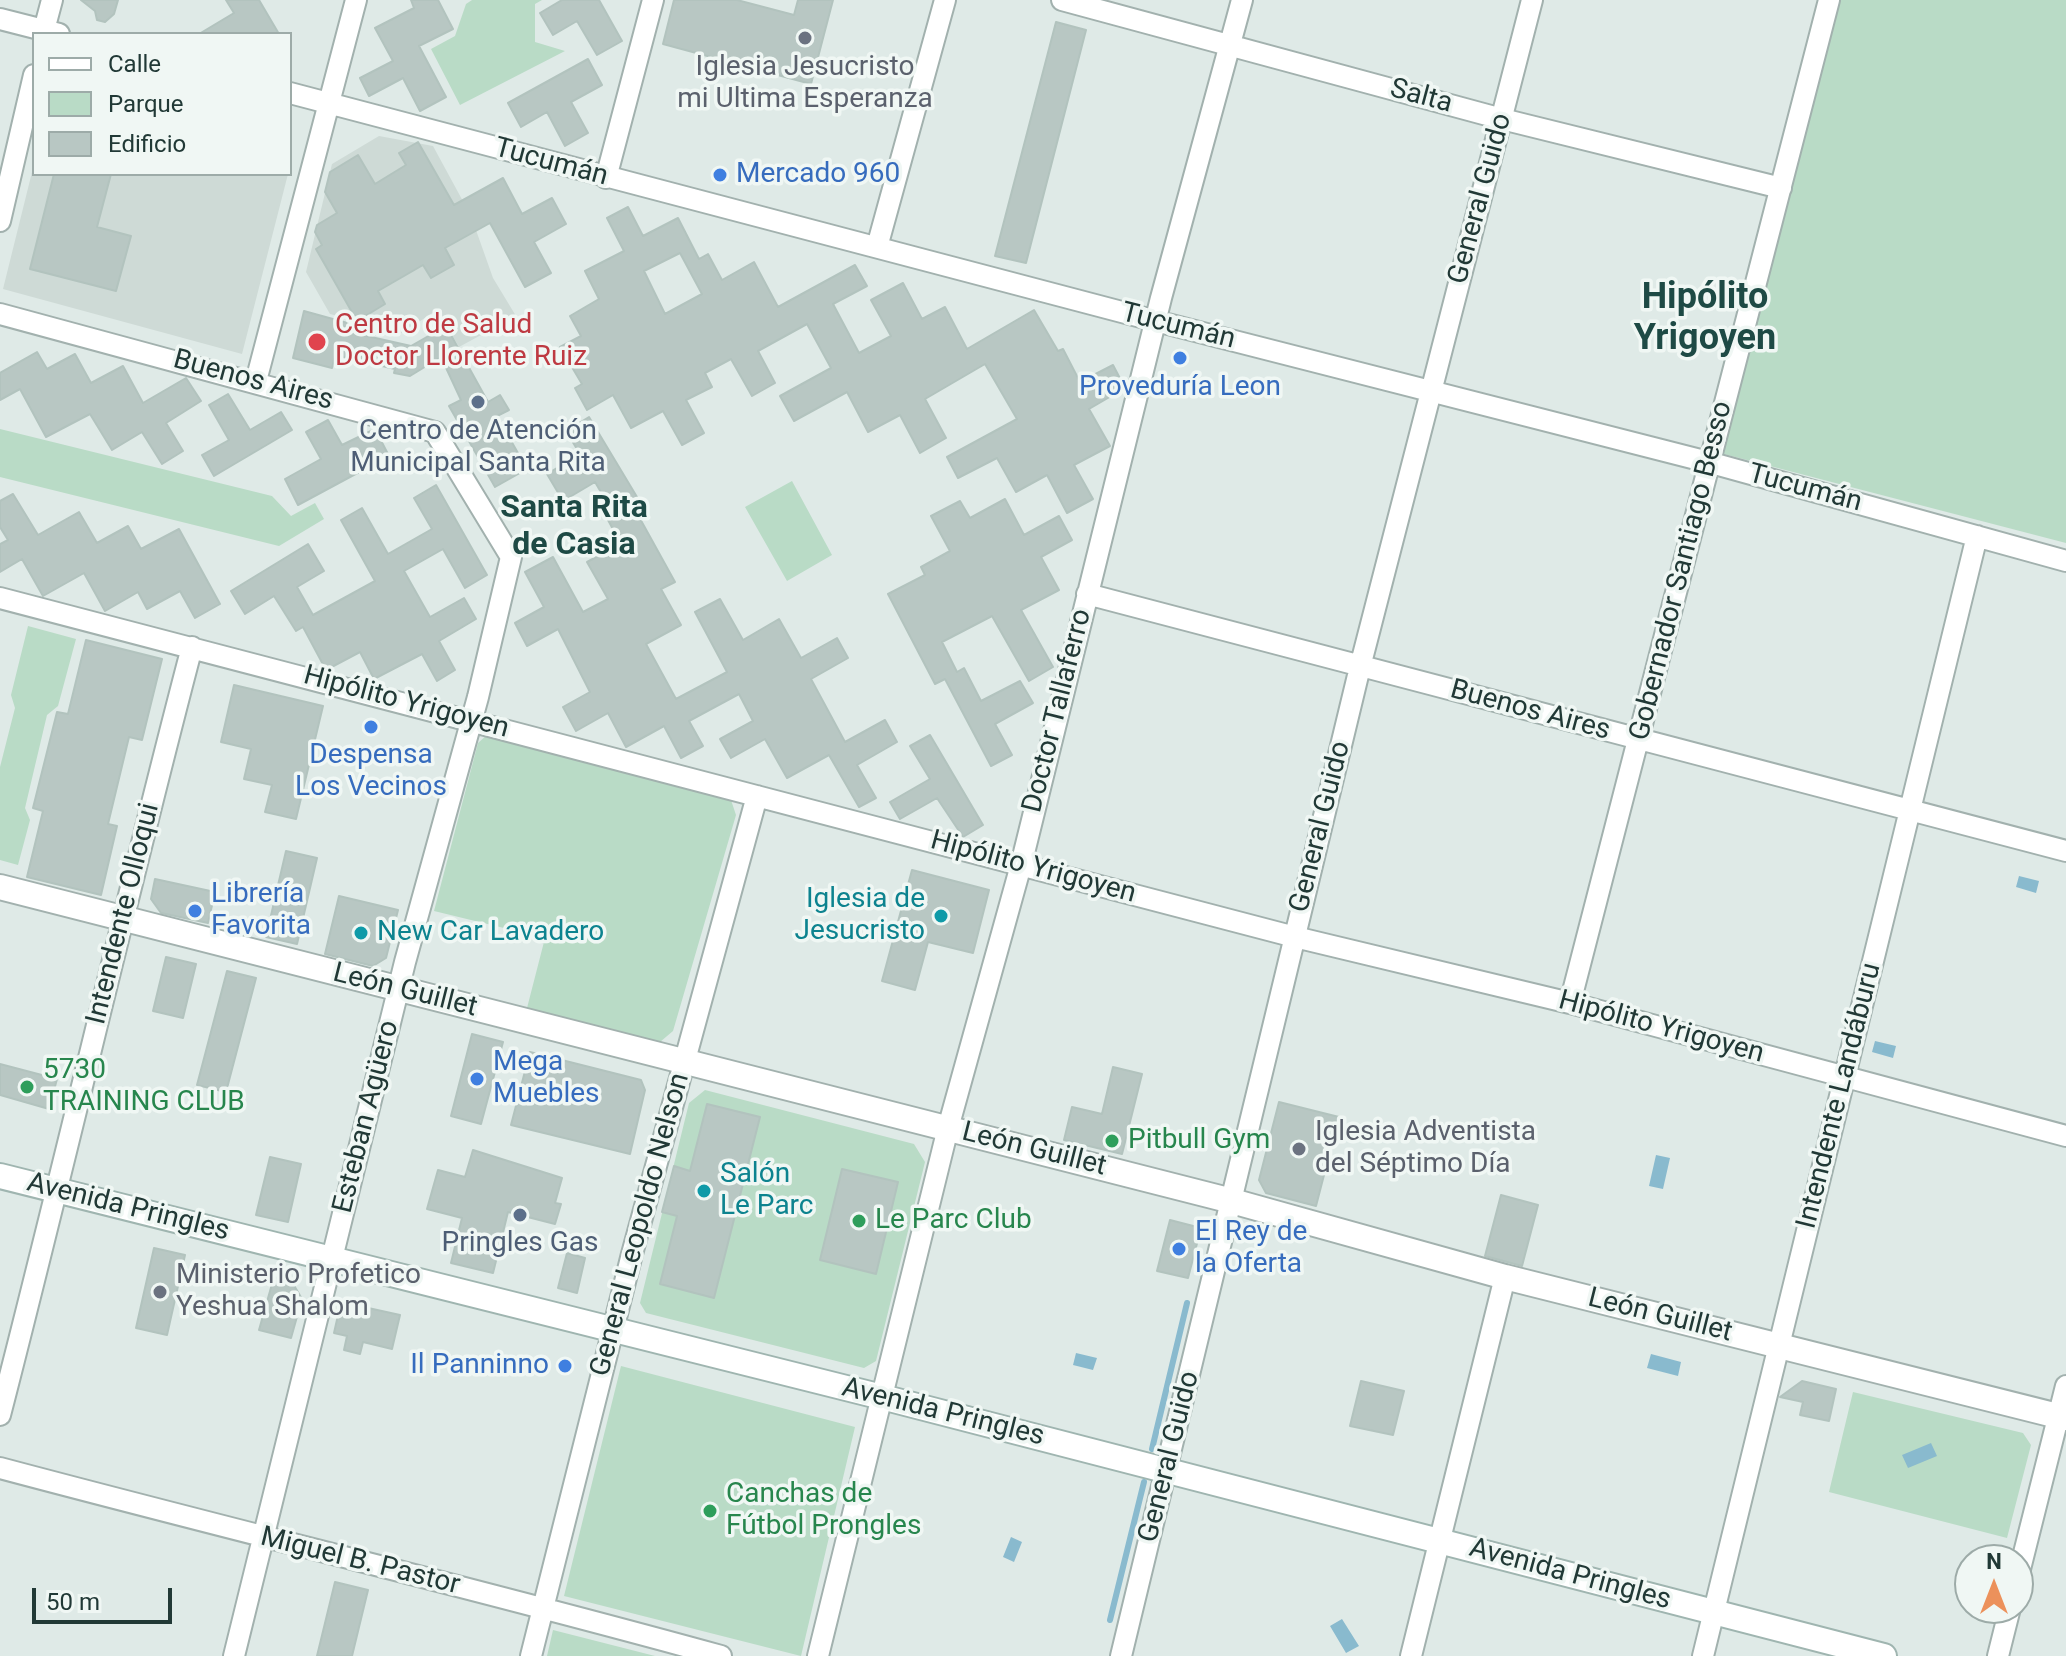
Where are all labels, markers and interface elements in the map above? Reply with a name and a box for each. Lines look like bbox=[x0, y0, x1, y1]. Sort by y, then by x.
marker: Iglesia Jesucristo mi Ultima Esperanza bbox=[796, 29, 814, 47]
legend bbox=[32, 32, 292, 176]
text: Calle bbox=[108, 50, 161, 78]
place label: Iglesia Jesucristo mi Ultima Esperanza bbox=[677, 51, 933, 117]
street label: Salta bbox=[1386, 73, 1456, 121]
text: Parque bbox=[108, 90, 184, 118]
street label: General Guido bbox=[1442, 110, 1520, 288]
text: Edificio bbox=[108, 130, 186, 158]
street label: Tucumán bbox=[491, 132, 611, 194]
place label: Mercado 960 bbox=[736, 158, 900, 192]
marker: Mercado 960 bbox=[711, 166, 729, 184]
district label: Hipólito Yrigoyen bbox=[1634, 277, 1776, 362]
street label: Tucumán bbox=[1118, 297, 1238, 357]
place label: Centro de Salud Doctor Llorente Ruiz bbox=[335, 309, 587, 375]
marker: Centro de Salud Doctor Llorente Ruiz bbox=[306, 331, 328, 353]
street label: Buenos Aires bbox=[169, 344, 337, 418]
marker: Proveduría Leon bbox=[1171, 349, 1189, 367]
place label: Proveduría Leon bbox=[1079, 371, 1281, 405]
marker: Centro de Atención Municipal Santa Rita bbox=[469, 393, 487, 411]
street label: Gobernador Santiago Besso bbox=[1624, 398, 1740, 744]
place label: Centro de Atención Municipal Santa Rita bbox=[350, 415, 606, 481]
street label: Tucumán bbox=[1745, 458, 1865, 520]
district label: Santa Rita de Casia bbox=[500, 490, 648, 565]
street label: Doctor Tallaferro bbox=[1016, 606, 1100, 816]
street label: Hipólito Yrigoyen bbox=[300, 659, 512, 747]
street label: Buenos Aires bbox=[1446, 674, 1614, 748]
marker: Despensa Los Vecinos bbox=[362, 718, 380, 736]
street label: General Guido bbox=[1284, 738, 1358, 916]
place label: Despensa Los Vecinos bbox=[295, 739, 447, 805]
street label: Intendente Olloqui bbox=[80, 800, 168, 1028]
street label: Hipólito Yrigoyen bbox=[927, 824, 1139, 912]
place label: Librería Favorita bbox=[211, 878, 311, 944]
place label: Iglesia de Jesucristo bbox=[795, 883, 925, 949]
marker: Librería Favorita bbox=[186, 902, 204, 920]
marker: Iglesia de Jesucristo bbox=[932, 907, 950, 925]
place label: New Car Lavadero bbox=[377, 916, 604, 950]
marker: New Car Lavadero bbox=[352, 924, 370, 942]
street label: León Guillet bbox=[329, 957, 481, 1025]
street label: Intendente Landáburu bbox=[1791, 960, 1889, 1232]
street label: Hipólito Yrigoyen bbox=[1555, 984, 1767, 1072]
street label: Esteban Agüero bbox=[327, 1017, 407, 1217]
place label: Mega Muebles bbox=[493, 1046, 600, 1112]
place label: 5730 TRAINING CLUB bbox=[43, 1054, 245, 1120]
marker: Mega Muebles bbox=[468, 1070, 486, 1088]
street label: General Leopoldo Nelson bbox=[584, 1070, 698, 1380]
marker: 5730 TRAINING CLUB bbox=[18, 1078, 36, 1096]
street label: León Guillet bbox=[958, 1116, 1110, 1184]
place label: Iglesia Adventista del Séptimo Día bbox=[1315, 1116, 1536, 1182]
place label: Pitbull Gym bbox=[1128, 1124, 1270, 1158]
marker: Pitbull Gym bbox=[1103, 1132, 1121, 1150]
marker: Iglesia Adventista del Séptimo Día bbox=[1290, 1140, 1308, 1158]
place label: Salón Le Parc bbox=[720, 1158, 814, 1224]
street label: Avenida Pringles bbox=[23, 1167, 233, 1249]
marker: Salón Le Parc bbox=[695, 1182, 713, 1200]
place label: Le Parc Club bbox=[875, 1204, 1032, 1238]
marker: Pringles Gas bbox=[511, 1206, 529, 1224]
marker: Le Parc Club bbox=[850, 1212, 868, 1230]
place label: El Rey de la Oferta bbox=[1195, 1216, 1307, 1282]
place label: Pringles Gas bbox=[442, 1227, 598, 1261]
marker: El Rey de la Oferta bbox=[1170, 1240, 1188, 1258]
place label: Ministerio Profetico Yeshua Shalom bbox=[176, 1259, 421, 1325]
street label: León Guillet bbox=[1584, 1282, 1736, 1350]
marker: Ministerio Profetico Yeshua Shalom bbox=[151, 1283, 169, 1301]
place label: Il Panninno bbox=[410, 1349, 549, 1383]
marker: Il Panninno bbox=[556, 1357, 574, 1375]
street label: General Guido bbox=[1133, 1368, 1207, 1546]
street label: Avenida Pringles bbox=[838, 1372, 1048, 1454]
place label: Canchas de Fútbol Prongles bbox=[726, 1478, 921, 1544]
marker: Canchas de Fútbol Prongles bbox=[701, 1502, 719, 1520]
street label: Miguel B. Pastor bbox=[257, 1521, 463, 1603]
street label: Avenida Pringles bbox=[1466, 1532, 1674, 1618]
north arrow bbox=[1954, 1544, 2034, 1624]
text: N bbox=[1986, 1549, 2002, 1574]
scale bar bbox=[36, 1572, 176, 1622]
text: 50 m bbox=[46, 1588, 100, 1616]

